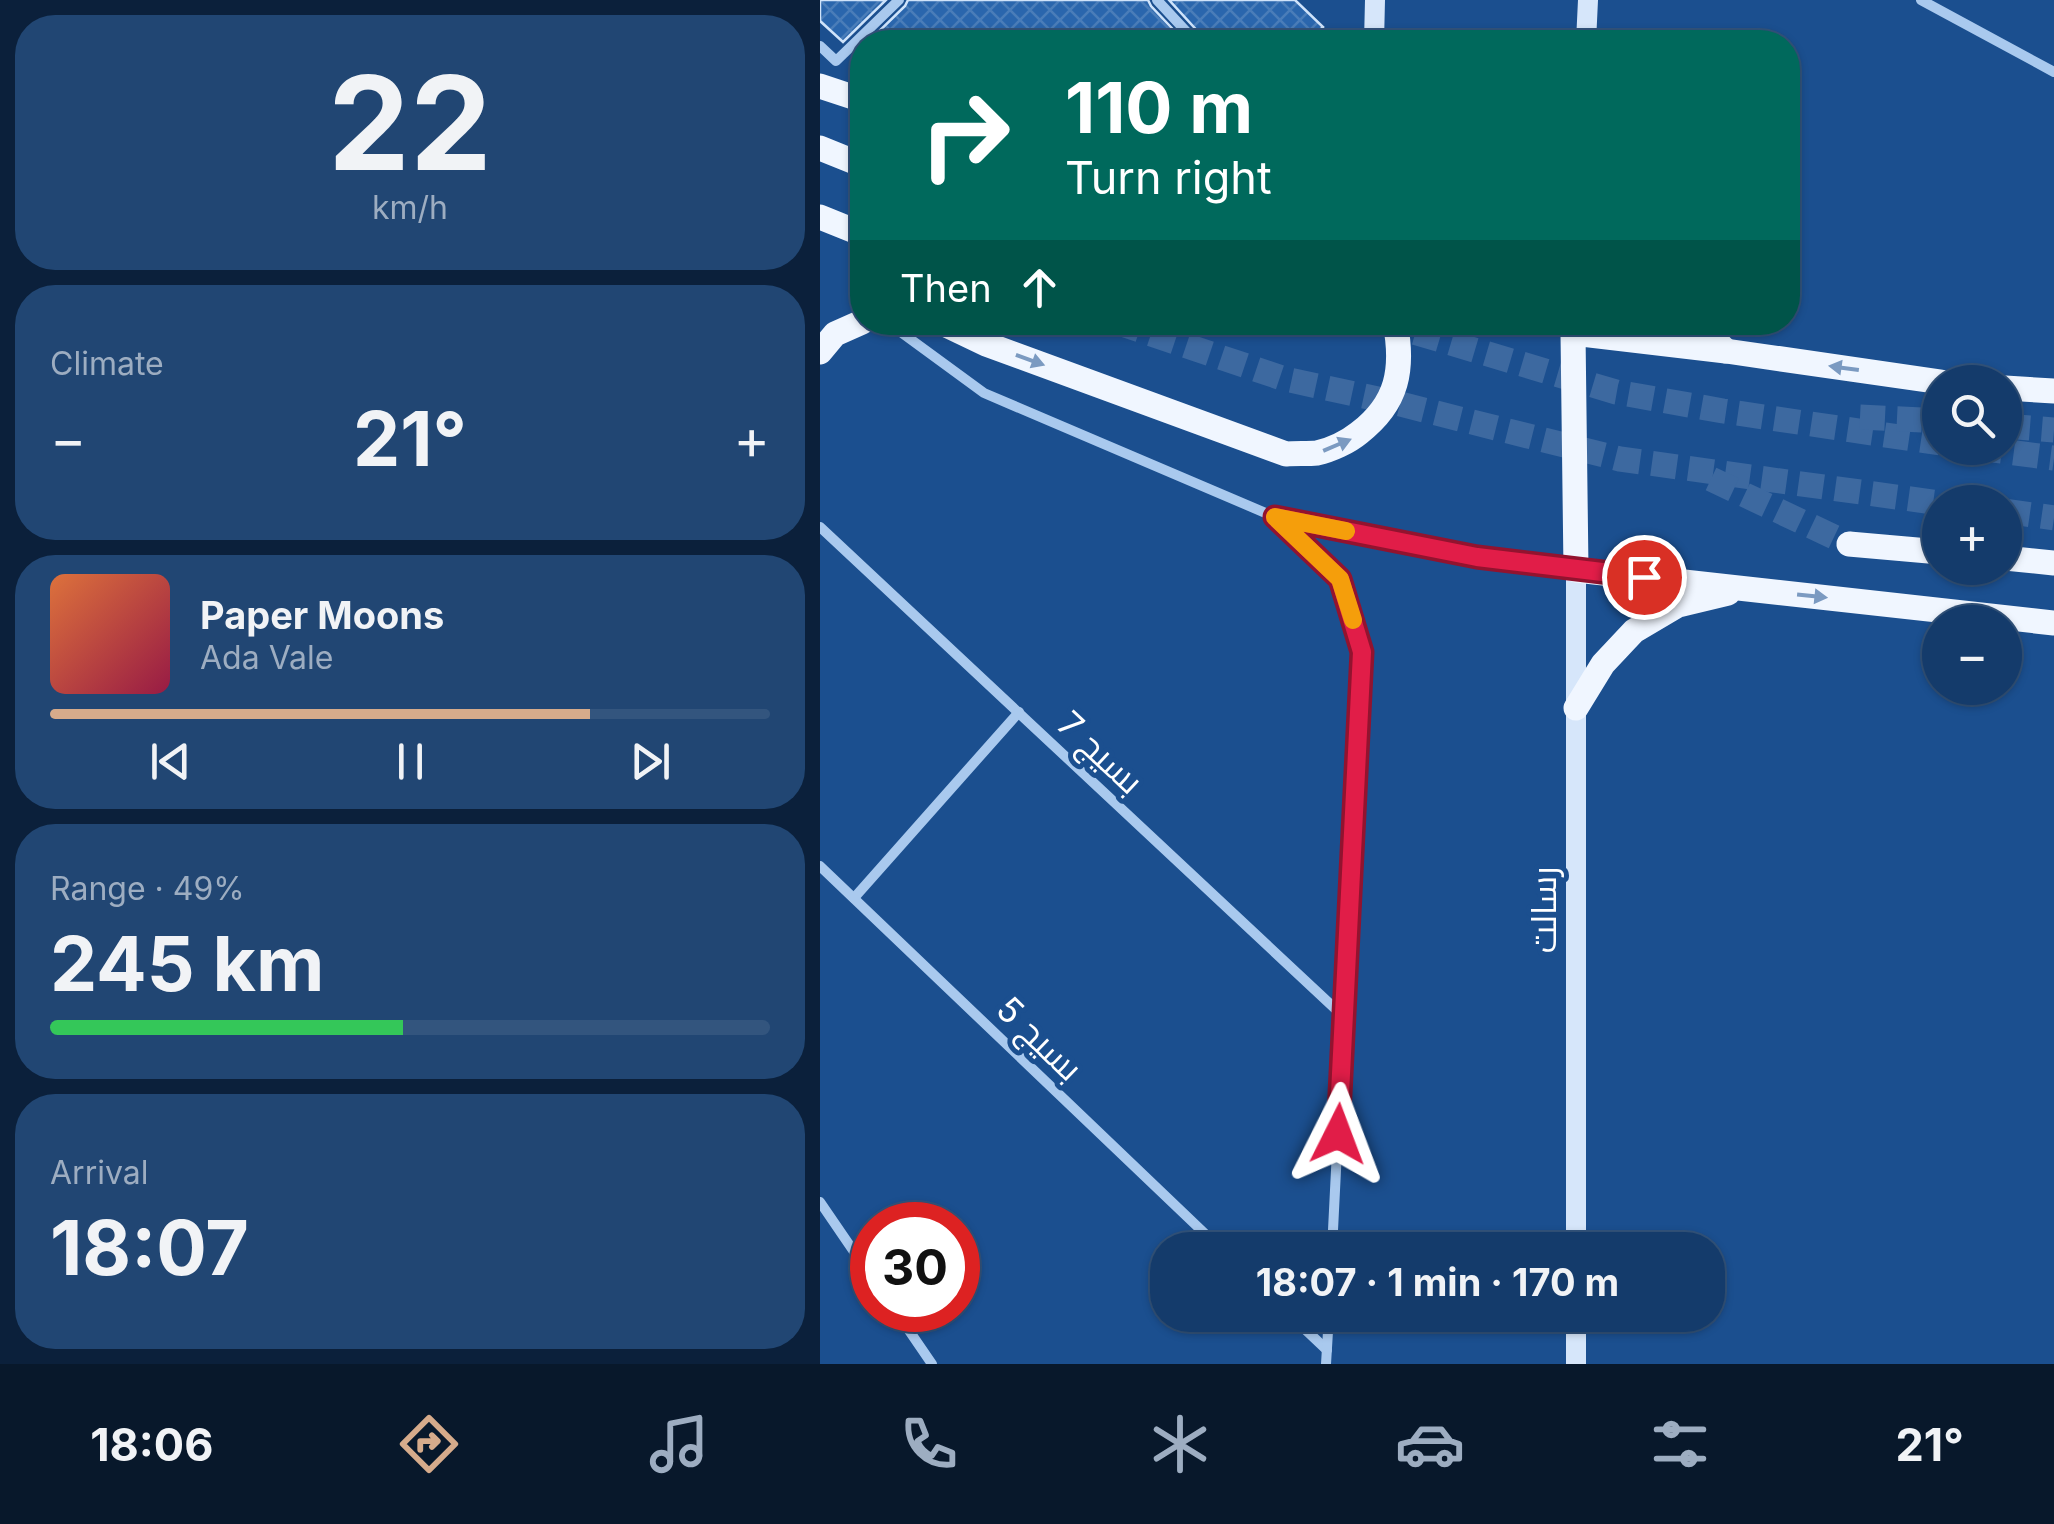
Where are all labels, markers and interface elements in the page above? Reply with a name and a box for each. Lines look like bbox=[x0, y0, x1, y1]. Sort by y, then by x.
text: 22 bbox=[328, 44, 492, 201]
text: 110 m bbox=[1065, 65, 1253, 150]
icon: right bbox=[900, 70, 1030, 200]
text: Turn right bbox=[1065, 150, 1272, 205]
text: km/h bbox=[372, 188, 448, 227]
icon: ahead bbox=[1012, 260, 1067, 315]
text: Then bbox=[900, 265, 992, 311]
text: Climate bbox=[50, 344, 164, 383]
one-way arrow bbox=[1015, 353, 1045, 368]
one-way arrow bbox=[1828, 360, 1860, 376]
map controls bbox=[1922, 365, 2022, 705]
button: search bbox=[1922, 365, 2022, 465]
text: 21° bbox=[353, 393, 467, 484]
text: − bbox=[50, 406, 86, 472]
text: + bbox=[734, 406, 770, 472]
one-way arrow bbox=[1322, 437, 1352, 453]
button: + bbox=[1922, 485, 2022, 585]
pin bbox=[1602, 535, 1687, 620]
icon: arrive bbox=[1617, 550, 1672, 605]
one-way arrow bbox=[1796, 588, 1828, 604]
text: Paper Moons bbox=[200, 592, 444, 638]
button: − bbox=[1922, 605, 2022, 705]
text: Ada Vale bbox=[200, 638, 333, 677]
street label: بسیج 7 bbox=[1048, 702, 1152, 804]
icon: previous bbox=[143, 734, 198, 789]
icon: pause bbox=[383, 734, 438, 789]
icon: next bbox=[623, 734, 678, 789]
street label: رسالت bbox=[1522, 867, 1564, 953]
text: Range · 49% bbox=[50, 869, 245, 908]
text: 245 km bbox=[50, 918, 324, 1009]
street label: بسیج 5 bbox=[986, 987, 1092, 1091]
position arrow bbox=[1286, 1082, 1390, 1186]
text: Arrival bbox=[50, 1153, 148, 1192]
text: 18:07 bbox=[50, 1202, 249, 1293]
speed limit sign: 30 bbox=[850, 1202, 980, 1332]
text: 18:07 · 1 min · 170 m bbox=[1256, 1259, 1619, 1305]
icon: directions bbox=[394, 1409, 464, 1479]
icon: music bbox=[644, 1409, 714, 1479]
icon: phone bbox=[894, 1409, 964, 1479]
icon: climate bbox=[1145, 1409, 1215, 1479]
icon: car bbox=[1395, 1409, 1465, 1479]
icon: filters bbox=[1645, 1409, 1715, 1479]
text: 18:06 bbox=[90, 1417, 213, 1472]
text: 21° bbox=[1895, 1417, 1964, 1472]

